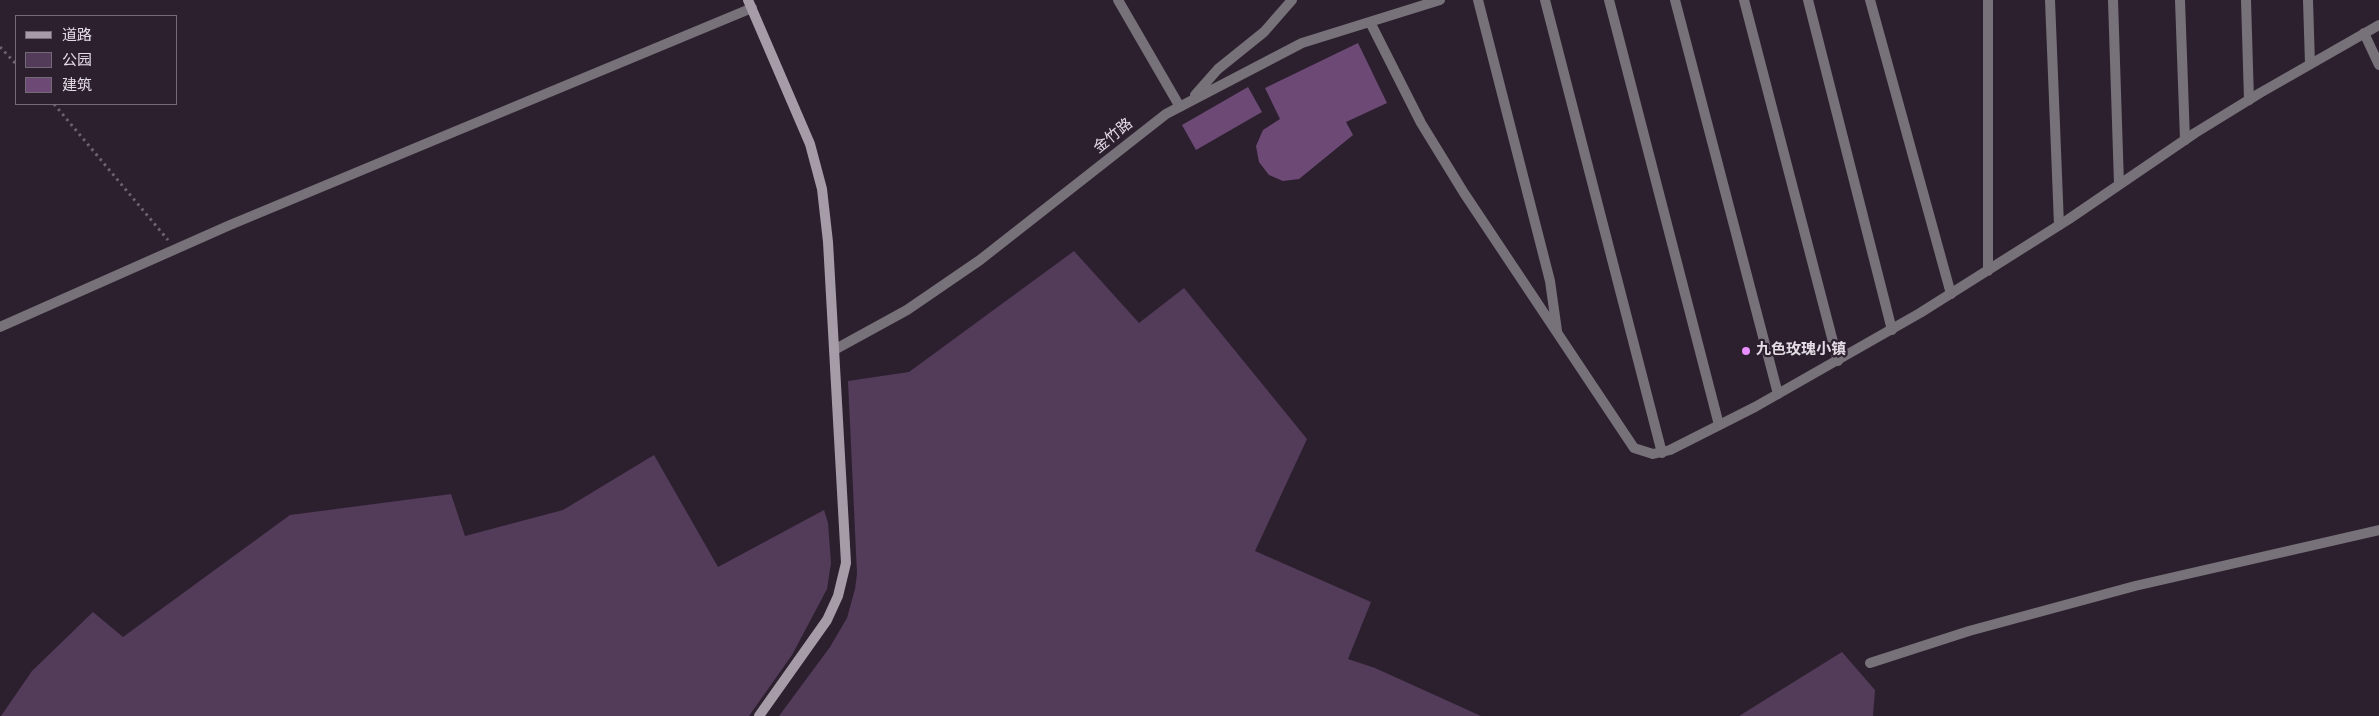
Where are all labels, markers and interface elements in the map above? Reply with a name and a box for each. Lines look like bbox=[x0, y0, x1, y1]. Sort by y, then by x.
legend bbox=[15, 15, 178, 105]
text: 道路 bbox=[62, 27, 92, 46]
text: 公园 bbox=[62, 52, 92, 71]
text: 建筑 bbox=[62, 77, 92, 96]
street label: 金竹路 bbox=[1091, 116, 1137, 158]
place label: 九色玫瑰小镇 bbox=[1756, 342, 1846, 360]
marker: 九色玫瑰小镇 bbox=[1740, 345, 1752, 357]

